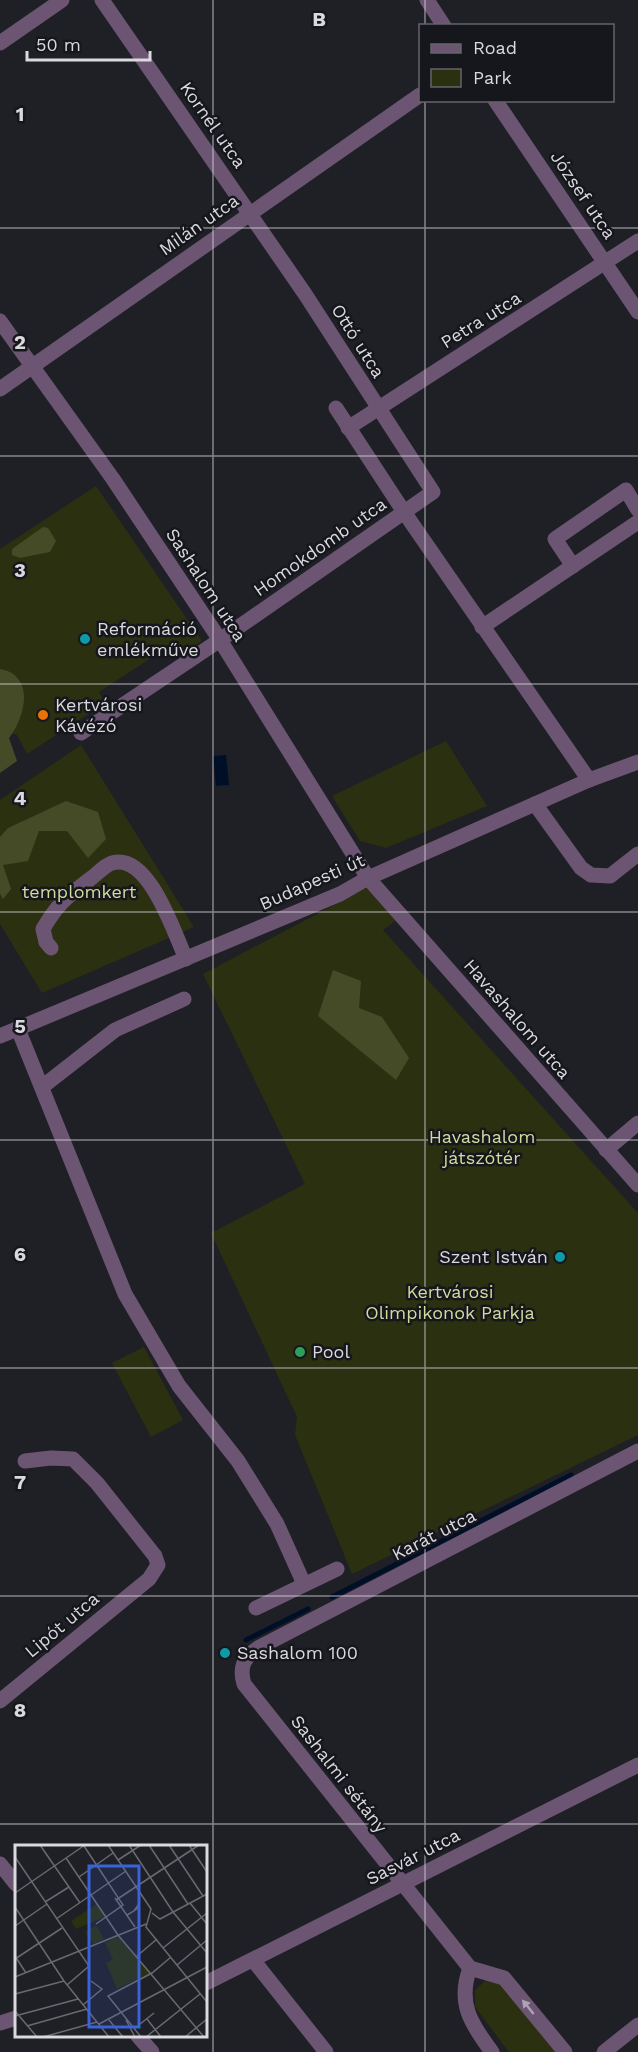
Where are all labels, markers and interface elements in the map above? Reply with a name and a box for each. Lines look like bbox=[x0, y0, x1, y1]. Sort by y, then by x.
text: B bbox=[312, 7, 326, 31]
scale bar bbox=[27, 24, 150, 62]
legend bbox=[419, 24, 614, 102]
text: 50 m bbox=[36, 34, 81, 55]
text: Road bbox=[473, 37, 517, 58]
text: Park bbox=[473, 67, 512, 88]
street label: Kornél utca bbox=[176, 77, 251, 172]
text: 1 bbox=[16, 102, 24, 126]
street label: József utca bbox=[546, 147, 621, 243]
street label: Milán utca bbox=[155, 190, 242, 260]
street label: Petra utca bbox=[437, 287, 525, 352]
street label: Ottó utca bbox=[327, 300, 389, 382]
text: 2 bbox=[14, 330, 26, 354]
street label: Homokdomb utca bbox=[249, 493, 390, 600]
street label: Sashalom utca bbox=[162, 524, 251, 645]
text: 3 bbox=[14, 558, 26, 582]
place label: Reformáció emlékműve bbox=[97, 618, 199, 660]
marker: Reformáció emlékműve bbox=[78, 632, 92, 646]
place label: Kertvárosi Kávézó bbox=[55, 694, 142, 736]
marker: Kertvárosi Kávézó bbox=[36, 708, 50, 722]
text: 4 bbox=[14, 786, 27, 810]
street label: Budapesti út bbox=[256, 849, 368, 914]
park label: templomkert bbox=[22, 881, 137, 902]
street label: Havashalom utca bbox=[460, 955, 575, 1083]
text: 5 bbox=[14, 1014, 26, 1038]
park label: Havashalom játszótér bbox=[429, 1126, 535, 1168]
text: 6 bbox=[14, 1242, 26, 1266]
place label: Szent István bbox=[439, 1246, 548, 1267]
marker: Szent István bbox=[553, 1250, 567, 1264]
park label: Kertvárosi Olimpikonok Parkja bbox=[365, 1281, 535, 1323]
place label: Pool bbox=[312, 1341, 350, 1362]
marker: Pool bbox=[293, 1345, 307, 1359]
text: 7 bbox=[14, 1470, 26, 1494]
street label: Karát utca bbox=[388, 1504, 479, 1565]
street label: Lipót utca bbox=[20, 1588, 103, 1662]
place label: Sashalom 100 bbox=[237, 1642, 358, 1663]
marker: Sashalom 100 bbox=[218, 1646, 232, 1660]
text: 8 bbox=[14, 1698, 26, 1722]
street label: Sashalmi sétány bbox=[287, 1711, 392, 1837]
street label: Sasvár utca bbox=[363, 1824, 463, 1889]
inset map bbox=[15, 1845, 207, 2037]
one-way arrow bbox=[521, 1999, 534, 2015]

